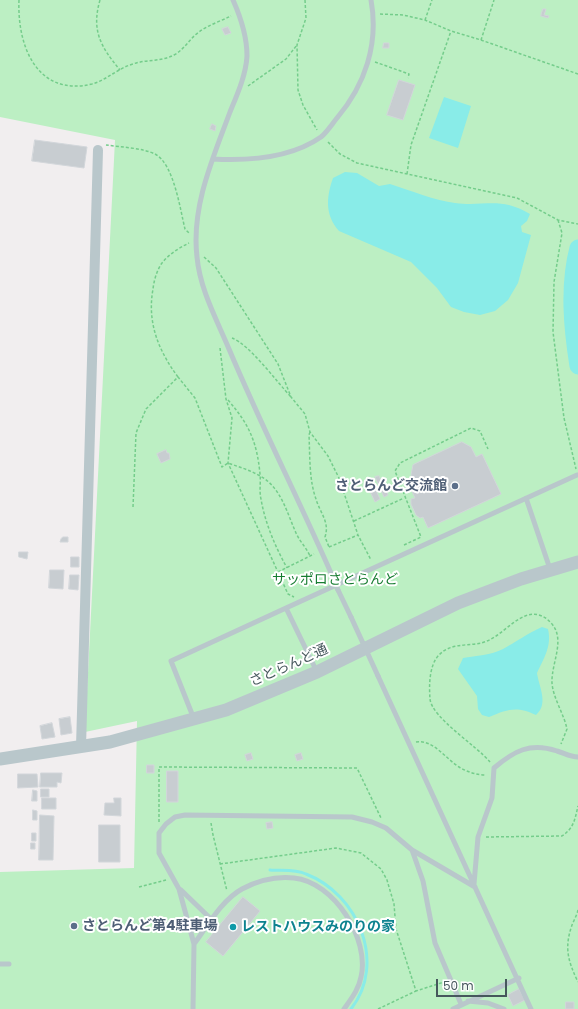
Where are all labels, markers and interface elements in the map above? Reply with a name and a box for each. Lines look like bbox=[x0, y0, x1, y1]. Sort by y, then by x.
place label: さとらんど交流館 bbox=[335, 478, 447, 494]
marker: さとらんど交流館 bbox=[450, 481, 460, 491]
park label: サッポロさとらんど bbox=[272, 572, 398, 588]
street label: さとらんど通 bbox=[247, 641, 331, 691]
place label: さとらんど第4駐車場 bbox=[82, 918, 217, 934]
place label: レストハウスみのりの家 bbox=[241, 919, 395, 935]
marker: さとらんど第4駐車場 bbox=[69, 921, 79, 931]
marker: レストハウスみのりの家 bbox=[228, 922, 238, 932]
scale bar bbox=[438, 971, 509, 997]
text: 50 m bbox=[443, 977, 474, 994]

